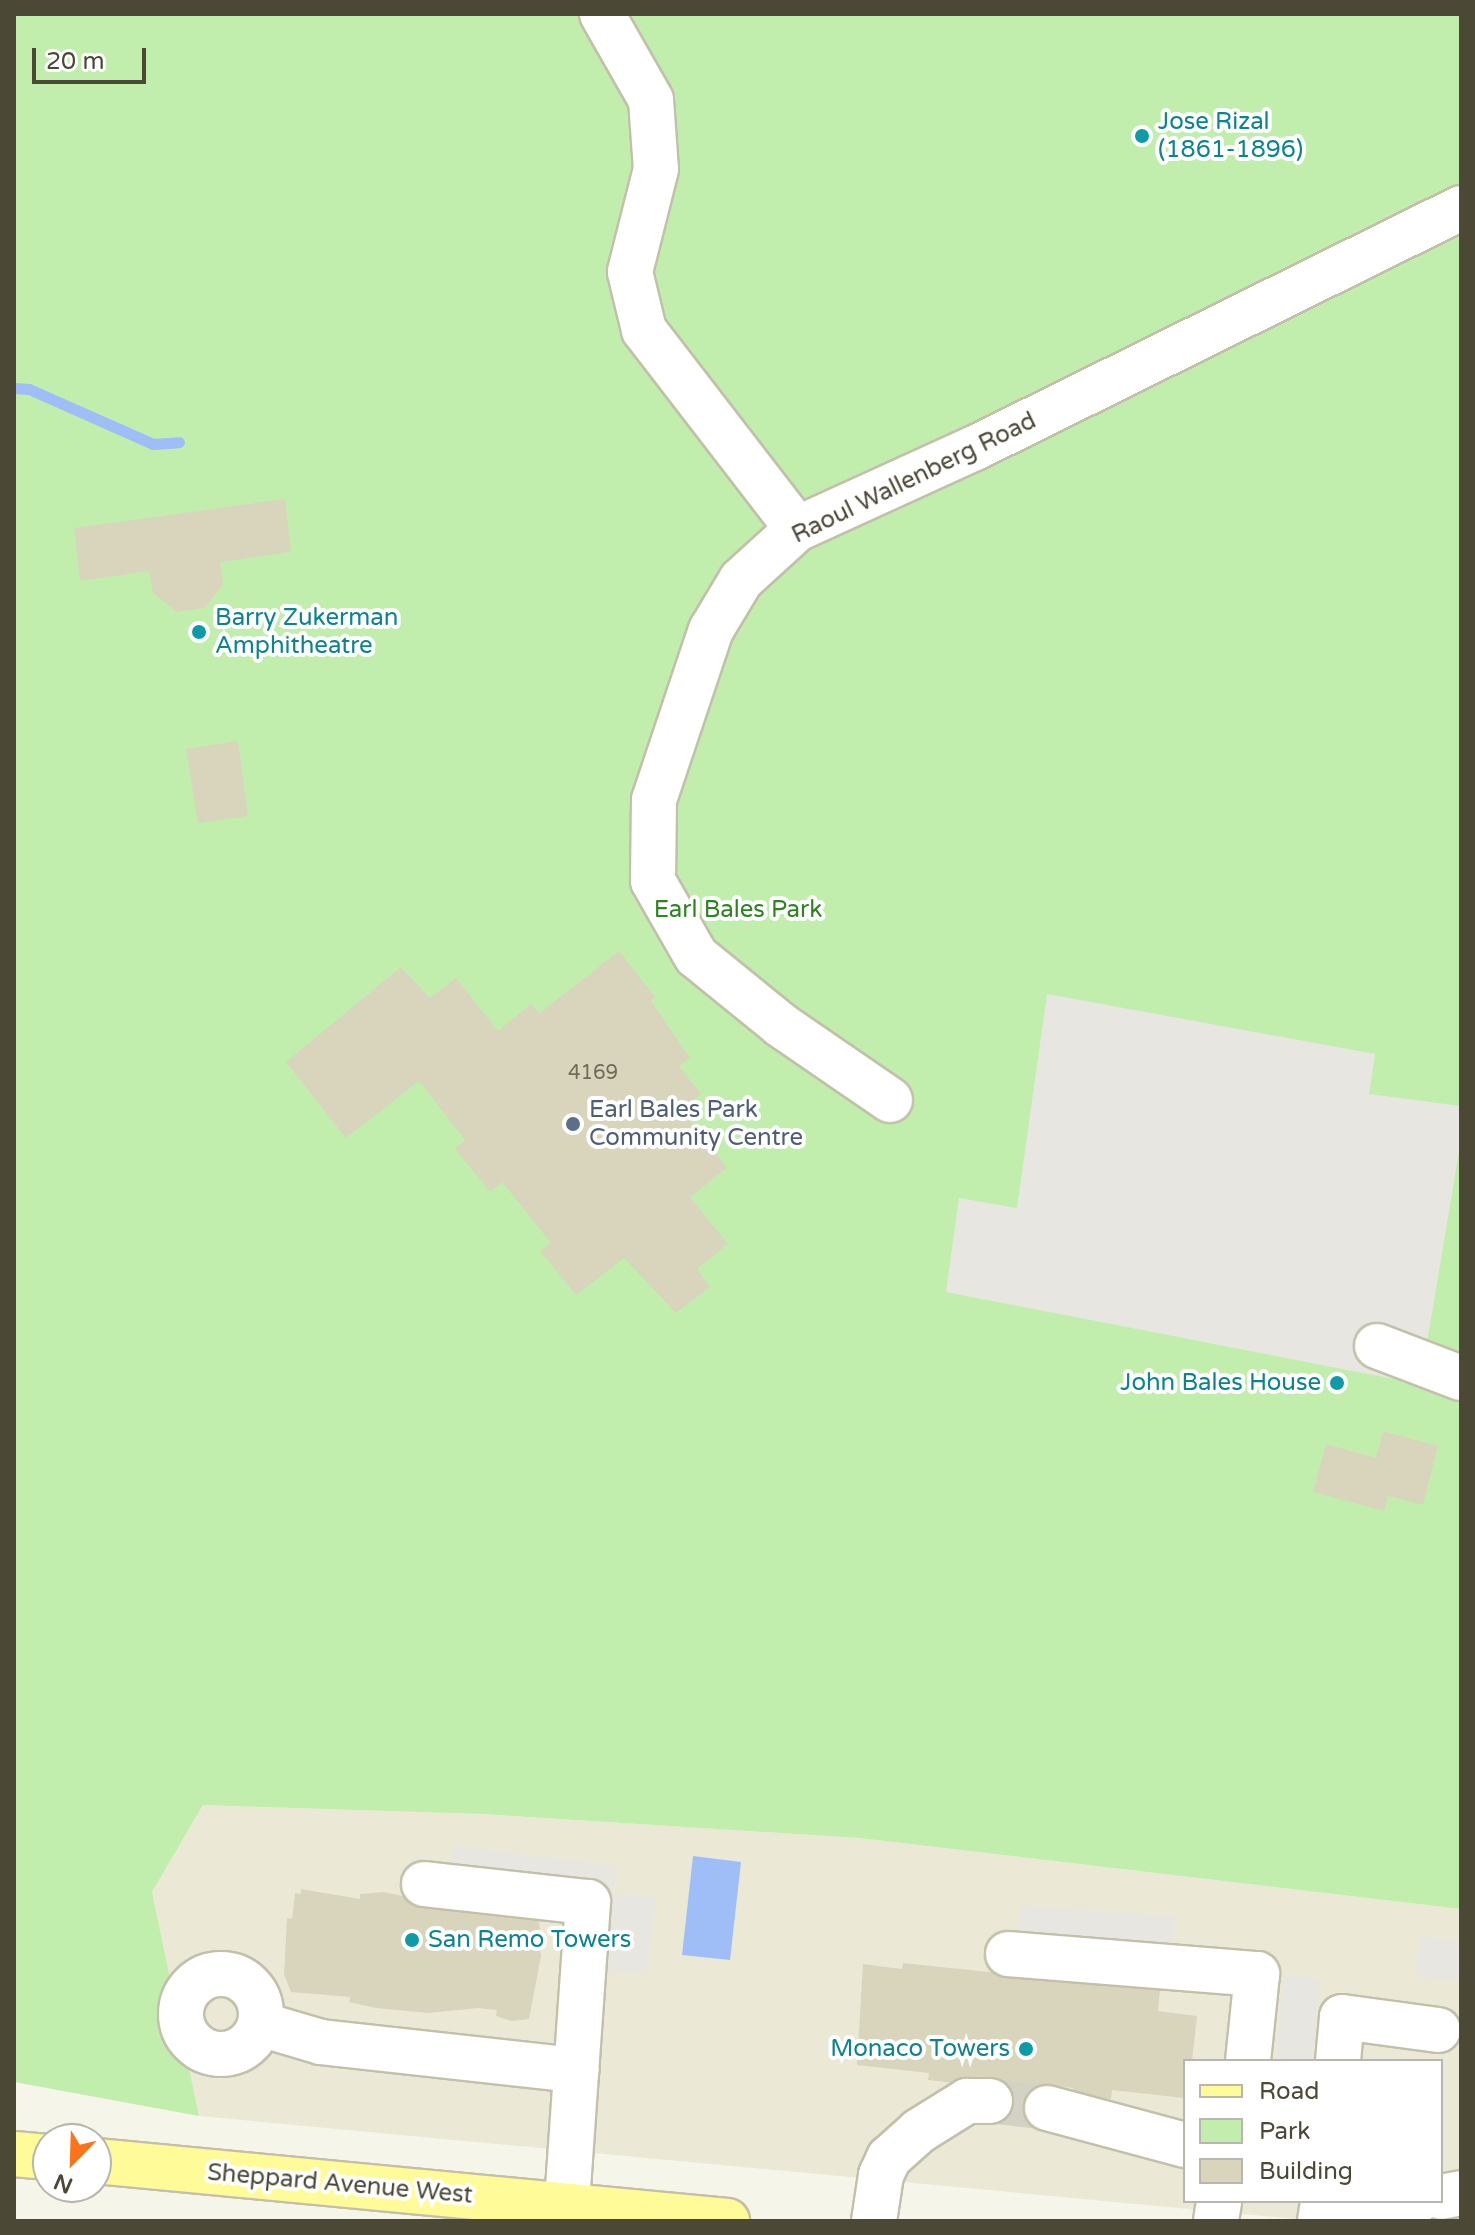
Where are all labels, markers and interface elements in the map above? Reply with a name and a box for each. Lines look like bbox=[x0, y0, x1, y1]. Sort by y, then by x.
scale bar bbox=[36, 32, 150, 82]
text: 20 m bbox=[46, 47, 104, 76]
place label: Jose Rizal (1861-1896) bbox=[1158, 108, 1303, 164]
marker: Jose Rizal (1861-1896) bbox=[1133, 127, 1151, 145]
street label: Raoul Wallenberg Road bbox=[787, 406, 1041, 550]
place label: Barry Zukerman Amphitheatre bbox=[215, 604, 398, 660]
marker: Barry Zukerman Amphitheatre bbox=[190, 623, 208, 641]
park label: Earl Bales Park bbox=[654, 896, 822, 924]
house number: 4169 bbox=[568, 1061, 618, 1085]
place label: Earl Bales Park Community Centre bbox=[589, 1096, 803, 1152]
marker: Earl Bales Park Community Centre bbox=[564, 1115, 582, 1133]
place label: John Bales House bbox=[1120, 1369, 1321, 1397]
marker: John Bales House bbox=[1328, 1374, 1346, 1392]
place label: San Remo Towers bbox=[428, 1926, 631, 1954]
marker: San Remo Towers bbox=[403, 1931, 421, 1949]
place label: Monaco Towers bbox=[830, 2035, 1010, 2063]
marker: Monaco Towers bbox=[1017, 2040, 1035, 2058]
legend bbox=[1183, 2059, 1443, 2203]
text: Road bbox=[1259, 2077, 1319, 2106]
text: Park bbox=[1259, 2117, 1310, 2146]
north arrow bbox=[32, 2123, 112, 2203]
text: Building bbox=[1259, 2157, 1353, 2186]
street label: Sheppard Avenue West bbox=[206, 2158, 474, 2210]
text: N bbox=[50, 2168, 77, 2199]

